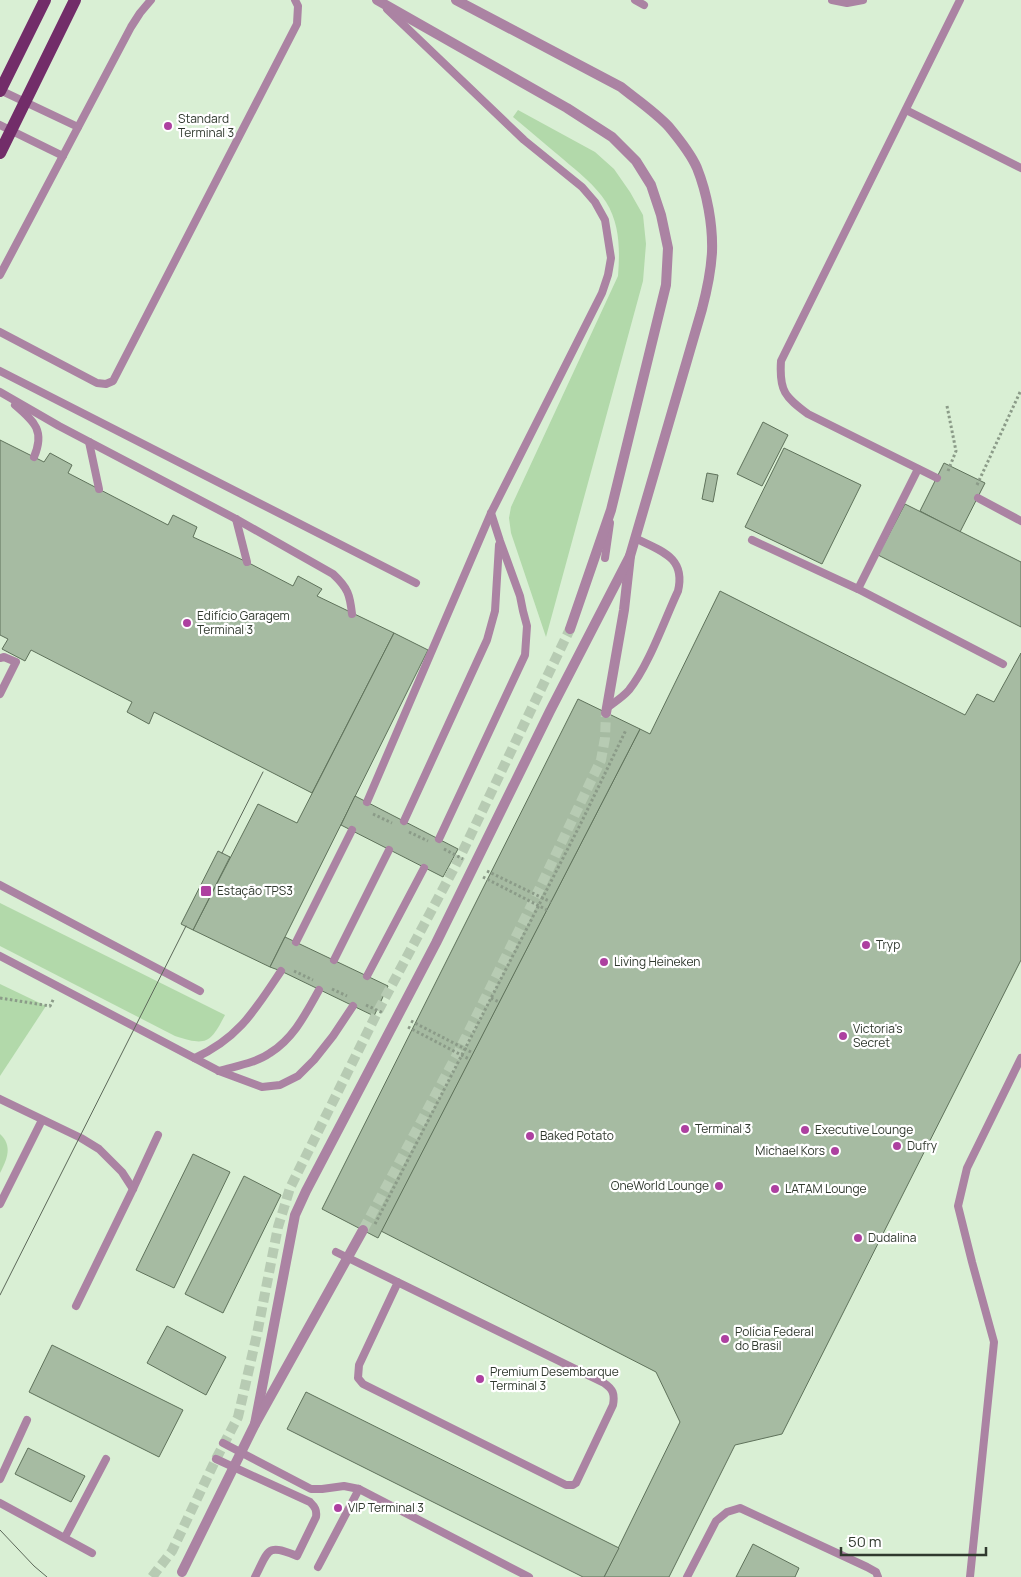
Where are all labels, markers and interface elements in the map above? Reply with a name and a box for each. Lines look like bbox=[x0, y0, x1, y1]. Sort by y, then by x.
place label: Standard Terminal 3 bbox=[178, 110, 234, 141]
marker: Standard Terminal 3 bbox=[162, 120, 174, 132]
place label: Edifício Garagem Terminal 3 bbox=[197, 607, 290, 638]
marker: Edifício Garagem Terminal 3 bbox=[181, 617, 193, 629]
place label: Estação TPS3 bbox=[217, 882, 293, 899]
marker: Estação TPS3 bbox=[199, 884, 213, 898]
place label: Tryp bbox=[876, 936, 900, 953]
marker: Tryp bbox=[860, 939, 872, 951]
place label: Living Heineken bbox=[614, 953, 700, 970]
marker: Living Heineken bbox=[598, 956, 610, 968]
place label: Victoria's Secret bbox=[853, 1020, 903, 1051]
marker: Victoria's Secret bbox=[837, 1030, 849, 1042]
place label: Terminal 3 bbox=[695, 1120, 751, 1137]
place label: Executive Lounge bbox=[815, 1121, 913, 1138]
marker: Terminal 3 bbox=[679, 1123, 691, 1135]
marker: Executive Lounge bbox=[799, 1124, 811, 1136]
place label: Baked Potato bbox=[540, 1127, 614, 1144]
marker: Baked Potato bbox=[524, 1130, 536, 1142]
place label: Dufry bbox=[907, 1137, 938, 1154]
marker: Dufry bbox=[891, 1140, 903, 1152]
place label: Michael Kors bbox=[755, 1142, 825, 1159]
marker: Michael Kors bbox=[829, 1145, 841, 1157]
place label: OneWorld Lounge bbox=[611, 1177, 709, 1194]
marker: OneWorld Lounge bbox=[713, 1180, 725, 1192]
place label: LATAM Lounge bbox=[785, 1180, 867, 1197]
marker: LATAM Lounge bbox=[769, 1183, 781, 1195]
place label: Dudalina bbox=[868, 1229, 916, 1246]
marker: Dudalina bbox=[852, 1232, 864, 1244]
place label: Polícia Federal do Brasil bbox=[735, 1323, 814, 1354]
marker: Polícia Federal do Brasil bbox=[719, 1333, 731, 1345]
place label: Premium Desembarque Terminal 3 bbox=[490, 1363, 619, 1394]
marker: Premium Desembarque Terminal 3 bbox=[474, 1373, 486, 1385]
place label: VIP Terminal 3 bbox=[348, 1499, 424, 1516]
marker: VIP Terminal 3 bbox=[332, 1502, 344, 1514]
scale bar bbox=[841, 1524, 986, 1556]
text: 50 m bbox=[848, 1531, 882, 1552]

